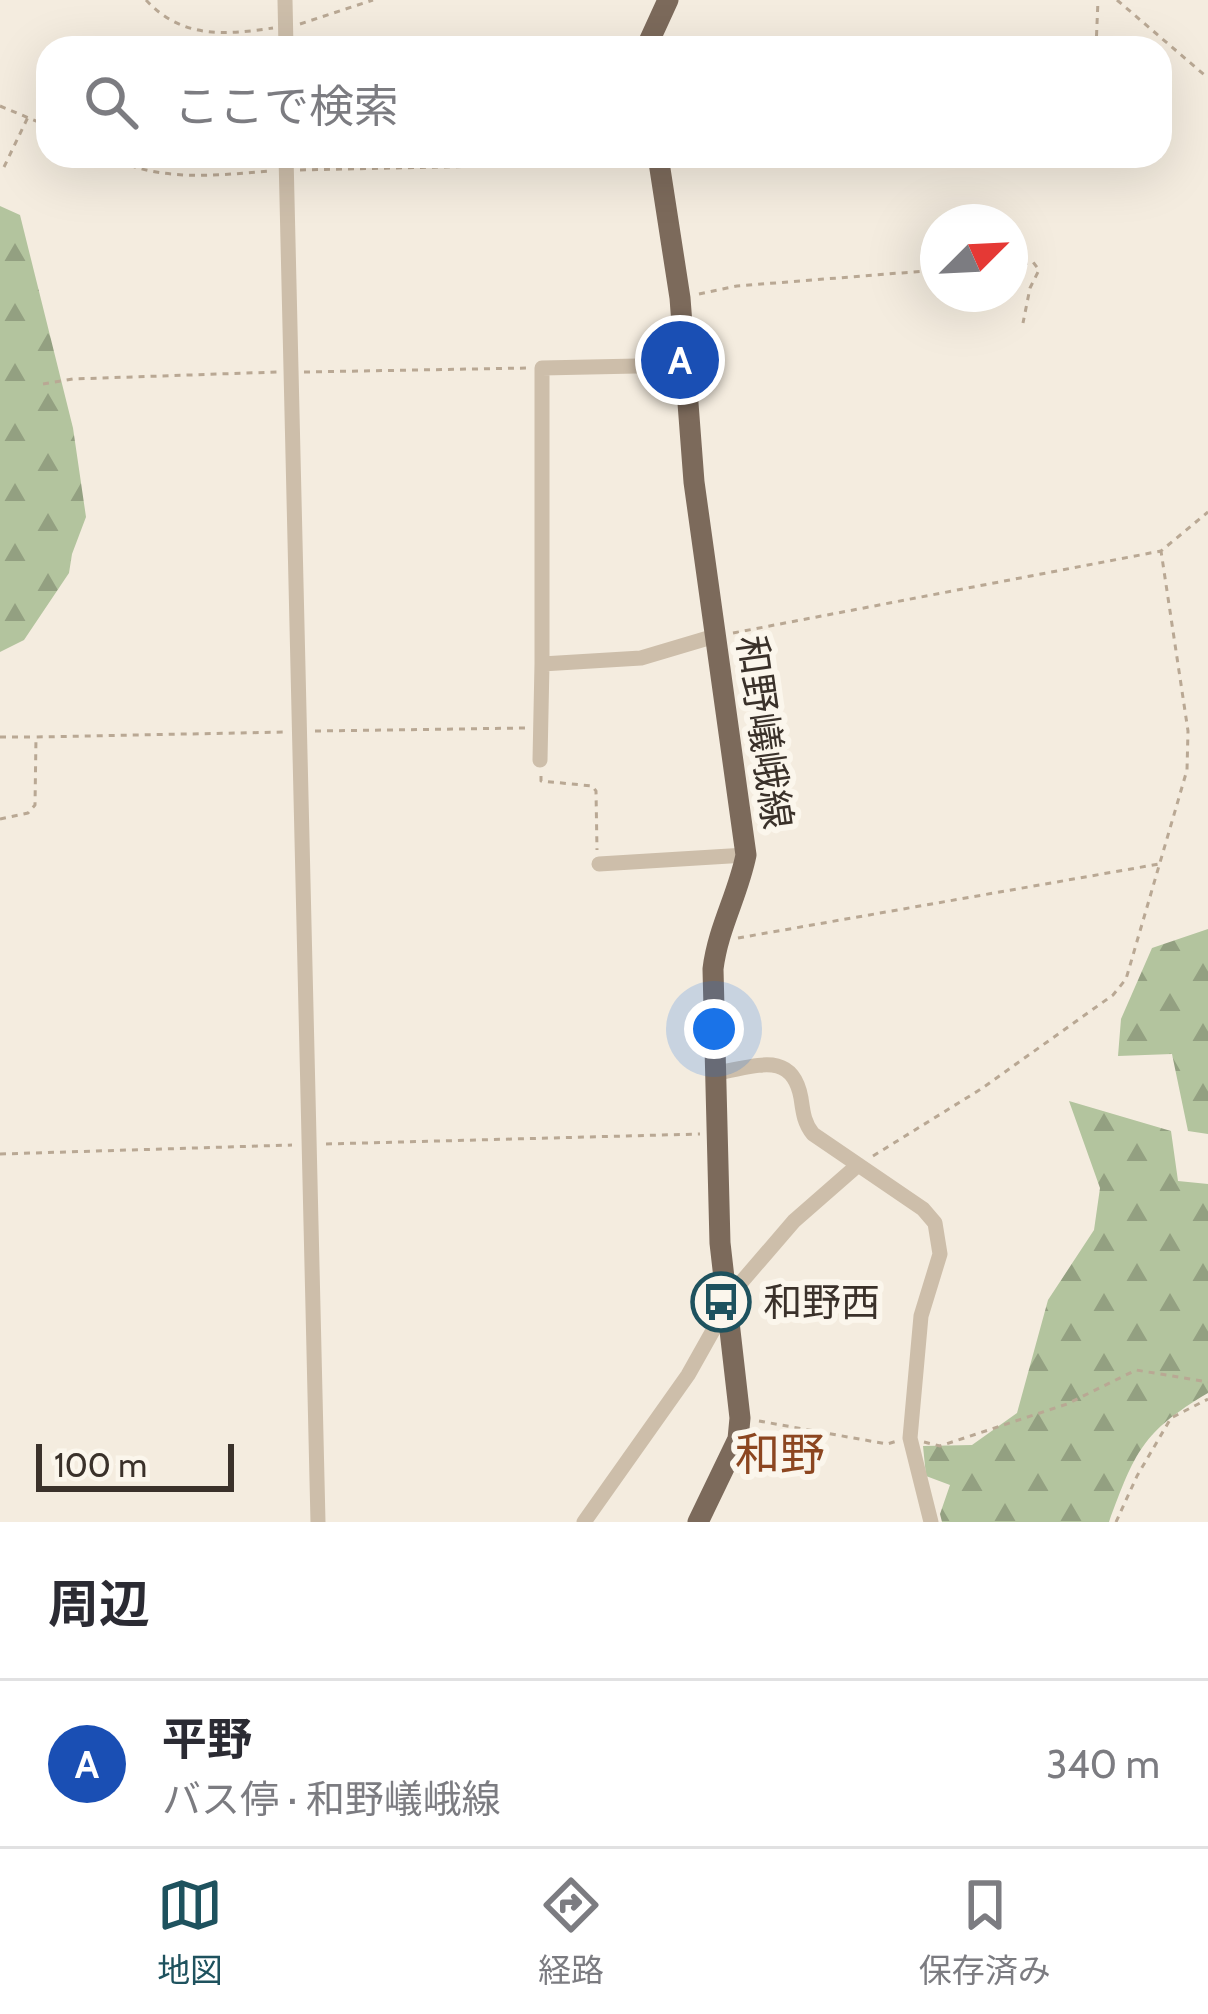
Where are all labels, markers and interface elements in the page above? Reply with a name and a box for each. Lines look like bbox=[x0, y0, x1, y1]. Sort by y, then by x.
search box bbox=[36, 36, 1172, 168]
icon: search bbox=[78, 69, 144, 135]
text: ここで検索 bbox=[174, 79, 399, 133]
north arrow bbox=[920, 204, 1028, 312]
pin: A bbox=[641, 315, 719, 405]
street label: 和野嶬峨線 bbox=[728, 632, 802, 832]
your location bbox=[684, 999, 744, 1059]
bus stop icon: 和野西 bbox=[690, 1271, 752, 1333]
place label: 和野西 bbox=[763, 1278, 880, 1326]
district label: 和野 bbox=[735, 1427, 825, 1481]
scale bar bbox=[36, 1438, 234, 1491]
text: 100 m bbox=[54, 1445, 147, 1485]
text: 周辺 bbox=[48, 1573, 150, 1635]
text: 平野 bbox=[162, 1712, 252, 1766]
text: A bbox=[75, 1740, 99, 1788]
text: 340 m bbox=[1046, 1740, 1160, 1788]
text: バス停 · 和野嶬峨線 bbox=[162, 1775, 501, 1823]
tab: 地図 bbox=[157, 1872, 223, 1992]
tab: 経路 bbox=[538, 1872, 604, 1992]
tab: 保存済み bbox=[919, 1872, 1051, 1992]

